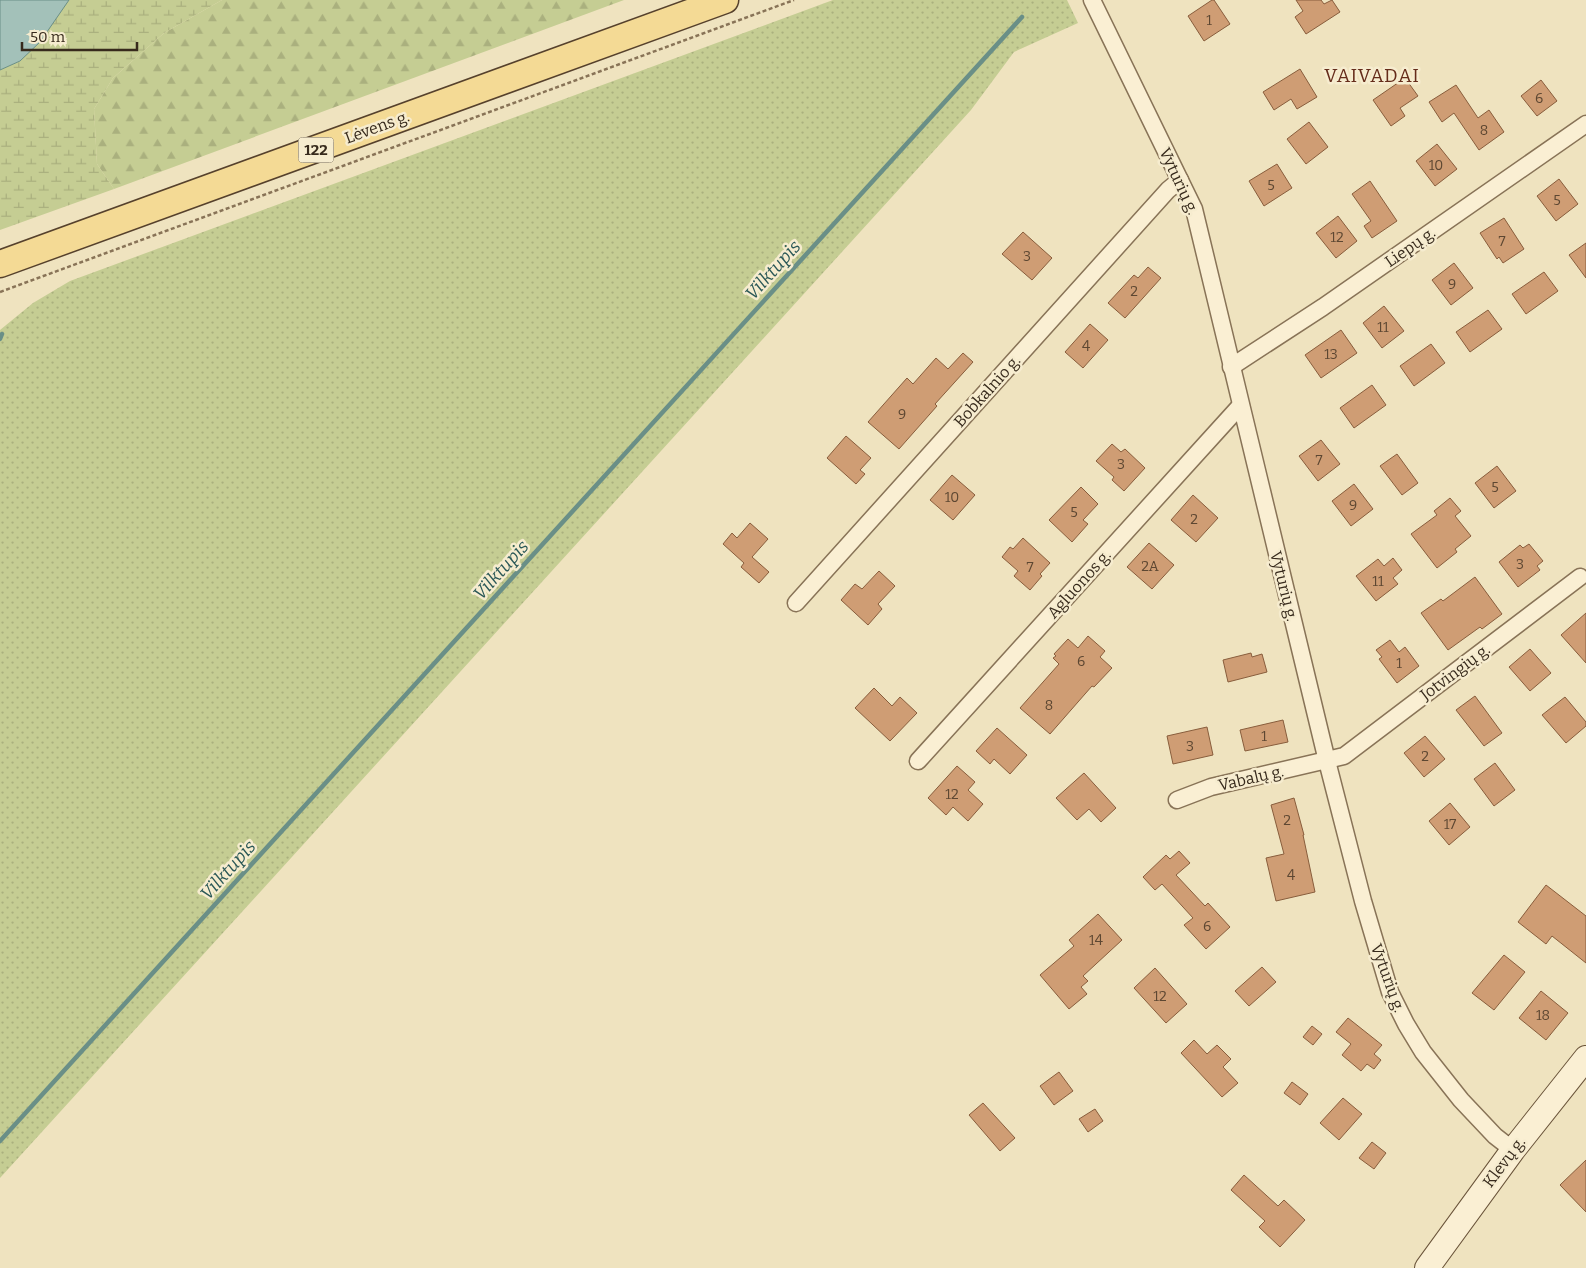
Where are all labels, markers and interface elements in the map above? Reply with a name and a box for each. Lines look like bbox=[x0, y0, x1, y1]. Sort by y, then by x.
house number: 1 bbox=[1206, 12, 1212, 29]
scale bar bbox=[22, 20, 138, 52]
text: 50 m bbox=[30, 28, 66, 46]
district label: VAIVADAI bbox=[1324, 64, 1420, 87]
house number: 6 bbox=[1535, 90, 1543, 107]
street label: Lėvens g. bbox=[342, 107, 412, 147]
house number: 8 bbox=[1480, 122, 1488, 139]
road number: 122 bbox=[298, 138, 334, 162]
street label: Vyturių g. bbox=[1155, 145, 1203, 217]
house number: 10 bbox=[1429, 157, 1443, 174]
house number: 5 bbox=[1267, 177, 1275, 194]
house number: 5 bbox=[1553, 192, 1561, 209]
street label: Liepų g. bbox=[1381, 223, 1439, 271]
house number: 12 bbox=[1330, 229, 1344, 246]
house number: 7 bbox=[1498, 233, 1506, 250]
water label: Vilktupis bbox=[741, 235, 806, 304]
house number: 3 bbox=[1023, 248, 1031, 265]
house number: 9 bbox=[1448, 276, 1456, 293]
house number: 2 bbox=[1130, 283, 1138, 300]
house number: 11 bbox=[1377, 319, 1389, 336]
house number: 4 bbox=[1082, 338, 1090, 355]
house number: 13 bbox=[1324, 346, 1338, 363]
street label: Bobkalnio g. bbox=[950, 351, 1024, 431]
house number: 9 bbox=[898, 406, 906, 423]
house number: 7 bbox=[1315, 452, 1323, 469]
house number: 3 bbox=[1117, 456, 1125, 473]
house number: 5 bbox=[1491, 479, 1499, 496]
house number: 10 bbox=[945, 489, 959, 506]
house number: 9 bbox=[1349, 497, 1357, 514]
house number: 5 bbox=[1070, 504, 1078, 521]
house number: 2 bbox=[1190, 511, 1198, 528]
water label: Vilktupis bbox=[469, 535, 534, 604]
street label: Agluonos g. bbox=[1043, 546, 1115, 622]
street label: Vyturių g. bbox=[1266, 549, 1302, 623]
house number: 3 bbox=[1516, 556, 1524, 573]
house number: 2A bbox=[1141, 558, 1159, 575]
house number: 7 bbox=[1026, 559, 1034, 576]
house number: 11 bbox=[1372, 573, 1384, 590]
street label: Jotvingių g. bbox=[1416, 640, 1493, 705]
house number: 6 bbox=[1077, 653, 1085, 670]
house number: 1 bbox=[1396, 655, 1402, 672]
house number: 8 bbox=[1045, 697, 1053, 714]
house number: 1 bbox=[1261, 728, 1267, 745]
house number: 3 bbox=[1186, 738, 1194, 755]
house number: 2 bbox=[1421, 748, 1429, 765]
street label: Vabalų g. bbox=[1216, 761, 1286, 795]
house number: 12 bbox=[945, 786, 959, 803]
house number: 2 bbox=[1283, 812, 1291, 829]
house number: 17 bbox=[1444, 816, 1456, 833]
water label: Vilktupis bbox=[196, 835, 261, 904]
house number: 4 bbox=[1287, 867, 1295, 884]
house number: 6 bbox=[1203, 918, 1211, 935]
house number: 14 bbox=[1089, 932, 1103, 949]
street label: Vyturių g. bbox=[1367, 941, 1409, 1015]
house number: 12 bbox=[1153, 988, 1167, 1005]
house number: 18 bbox=[1536, 1007, 1550, 1024]
street label: Klevų g. bbox=[1479, 1133, 1529, 1191]

